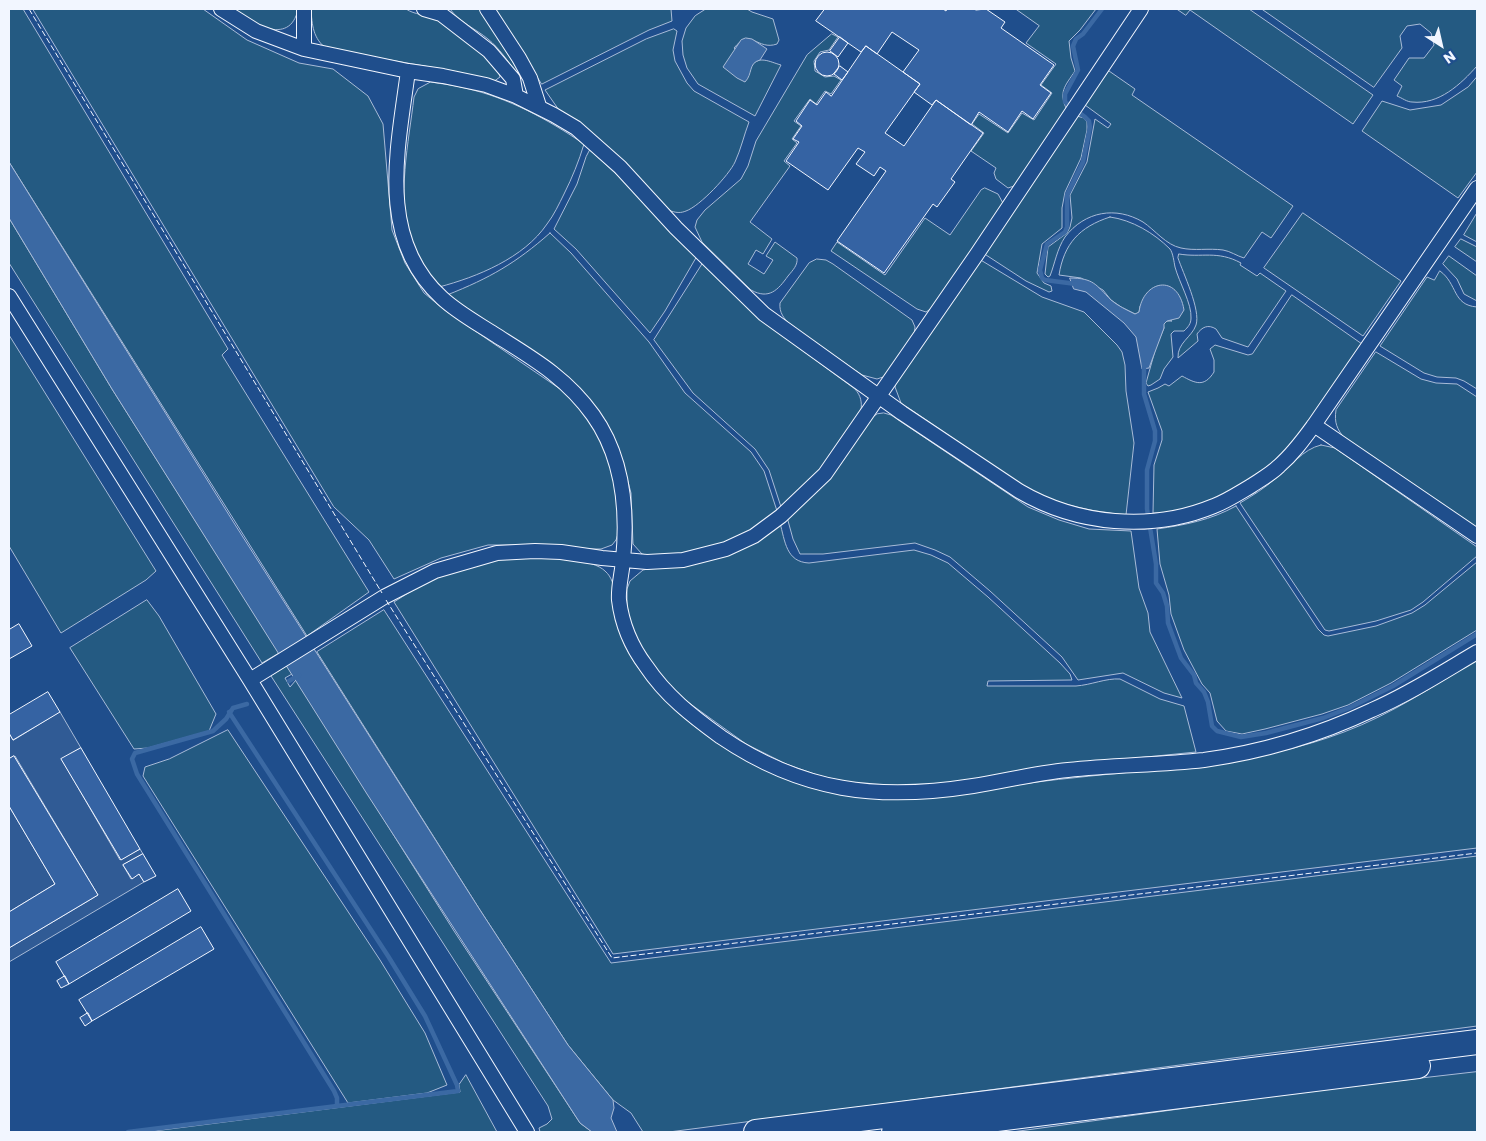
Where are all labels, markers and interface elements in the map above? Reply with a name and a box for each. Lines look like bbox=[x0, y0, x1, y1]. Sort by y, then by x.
north arrow bbox=[1416, 20, 1466, 70]
text: N bbox=[1440, 46, 1460, 68]

